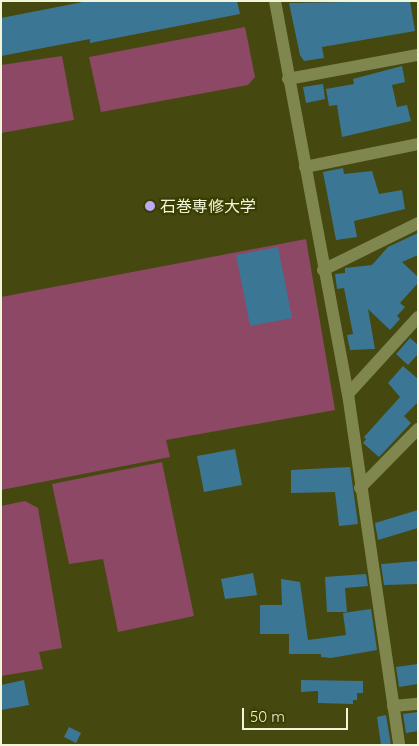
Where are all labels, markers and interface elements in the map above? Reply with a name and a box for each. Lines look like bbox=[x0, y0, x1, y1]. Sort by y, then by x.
place label: 石巻専修大学 bbox=[160, 196, 256, 216]
marker: 石巻専修大学 bbox=[144, 200, 156, 212]
scale bar bbox=[244, 698, 350, 730]
text: 50 m bbox=[250, 707, 285, 726]

